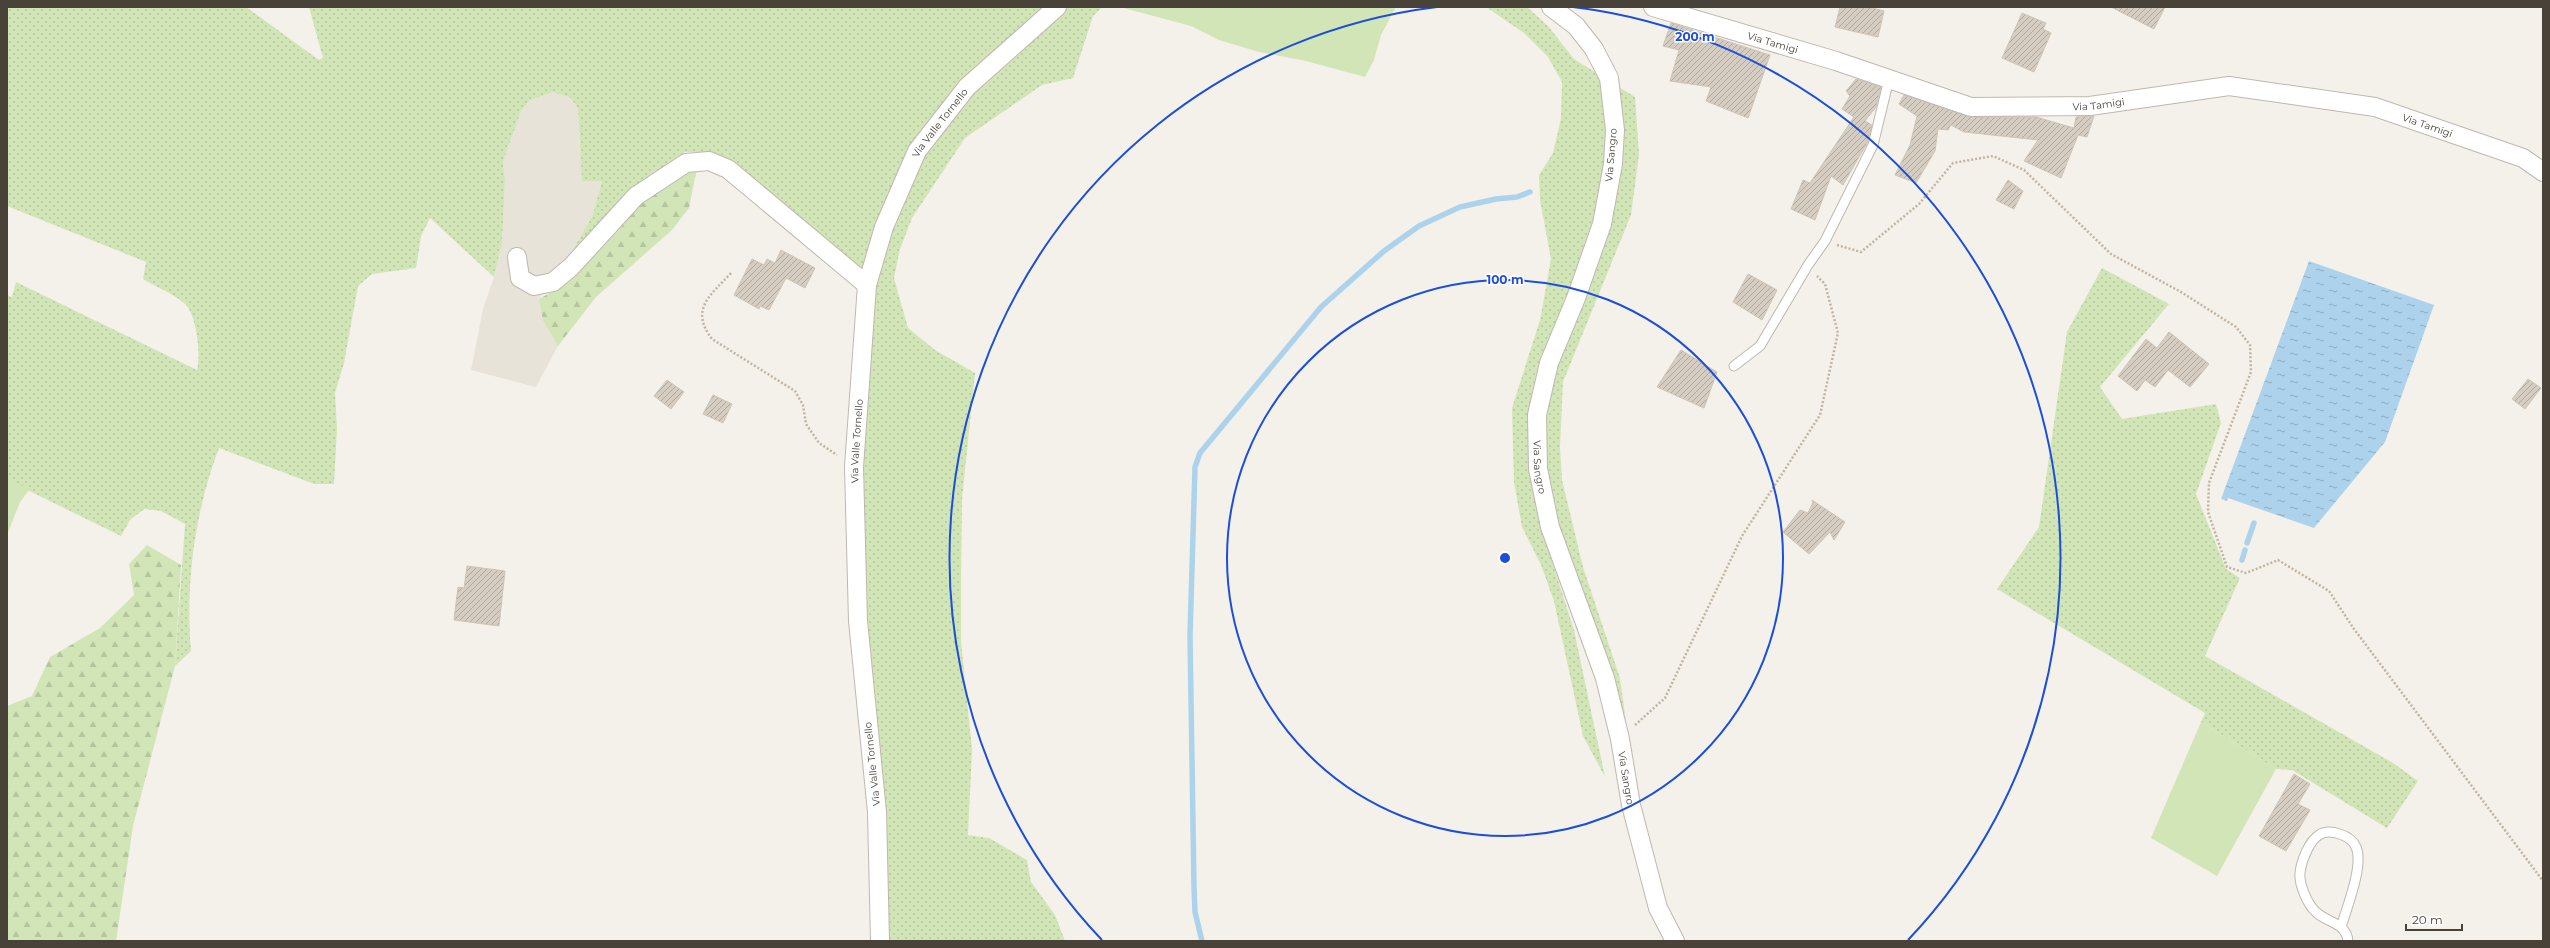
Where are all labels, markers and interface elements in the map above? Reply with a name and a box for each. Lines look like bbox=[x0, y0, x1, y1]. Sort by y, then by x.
text: 200 m bbox=[1675, 29, 1715, 44]
street label: Via Tamigi bbox=[1746, 29, 1800, 56]
street label: Via Valle Tornello bbox=[909, 85, 970, 159]
street label: Via Tamigi bbox=[2072, 95, 2125, 113]
street label: Via Tamigi bbox=[2401, 110, 2454, 140]
street label: Via Sangro bbox=[1602, 128, 1620, 182]
text: 100 m bbox=[1487, 272, 1523, 287]
street label: Via Valle Tornello bbox=[847, 399, 865, 483]
street label: Via Sangro bbox=[1531, 440, 1549, 495]
centre of rings bbox=[1498, 551, 1512, 565]
street label: Via Valle Tornello bbox=[861, 721, 883, 807]
street label: Via Sangro bbox=[1616, 750, 1637, 806]
scale bar bbox=[2406, 906, 2462, 932]
text: 20 m bbox=[2412, 912, 2443, 927]

